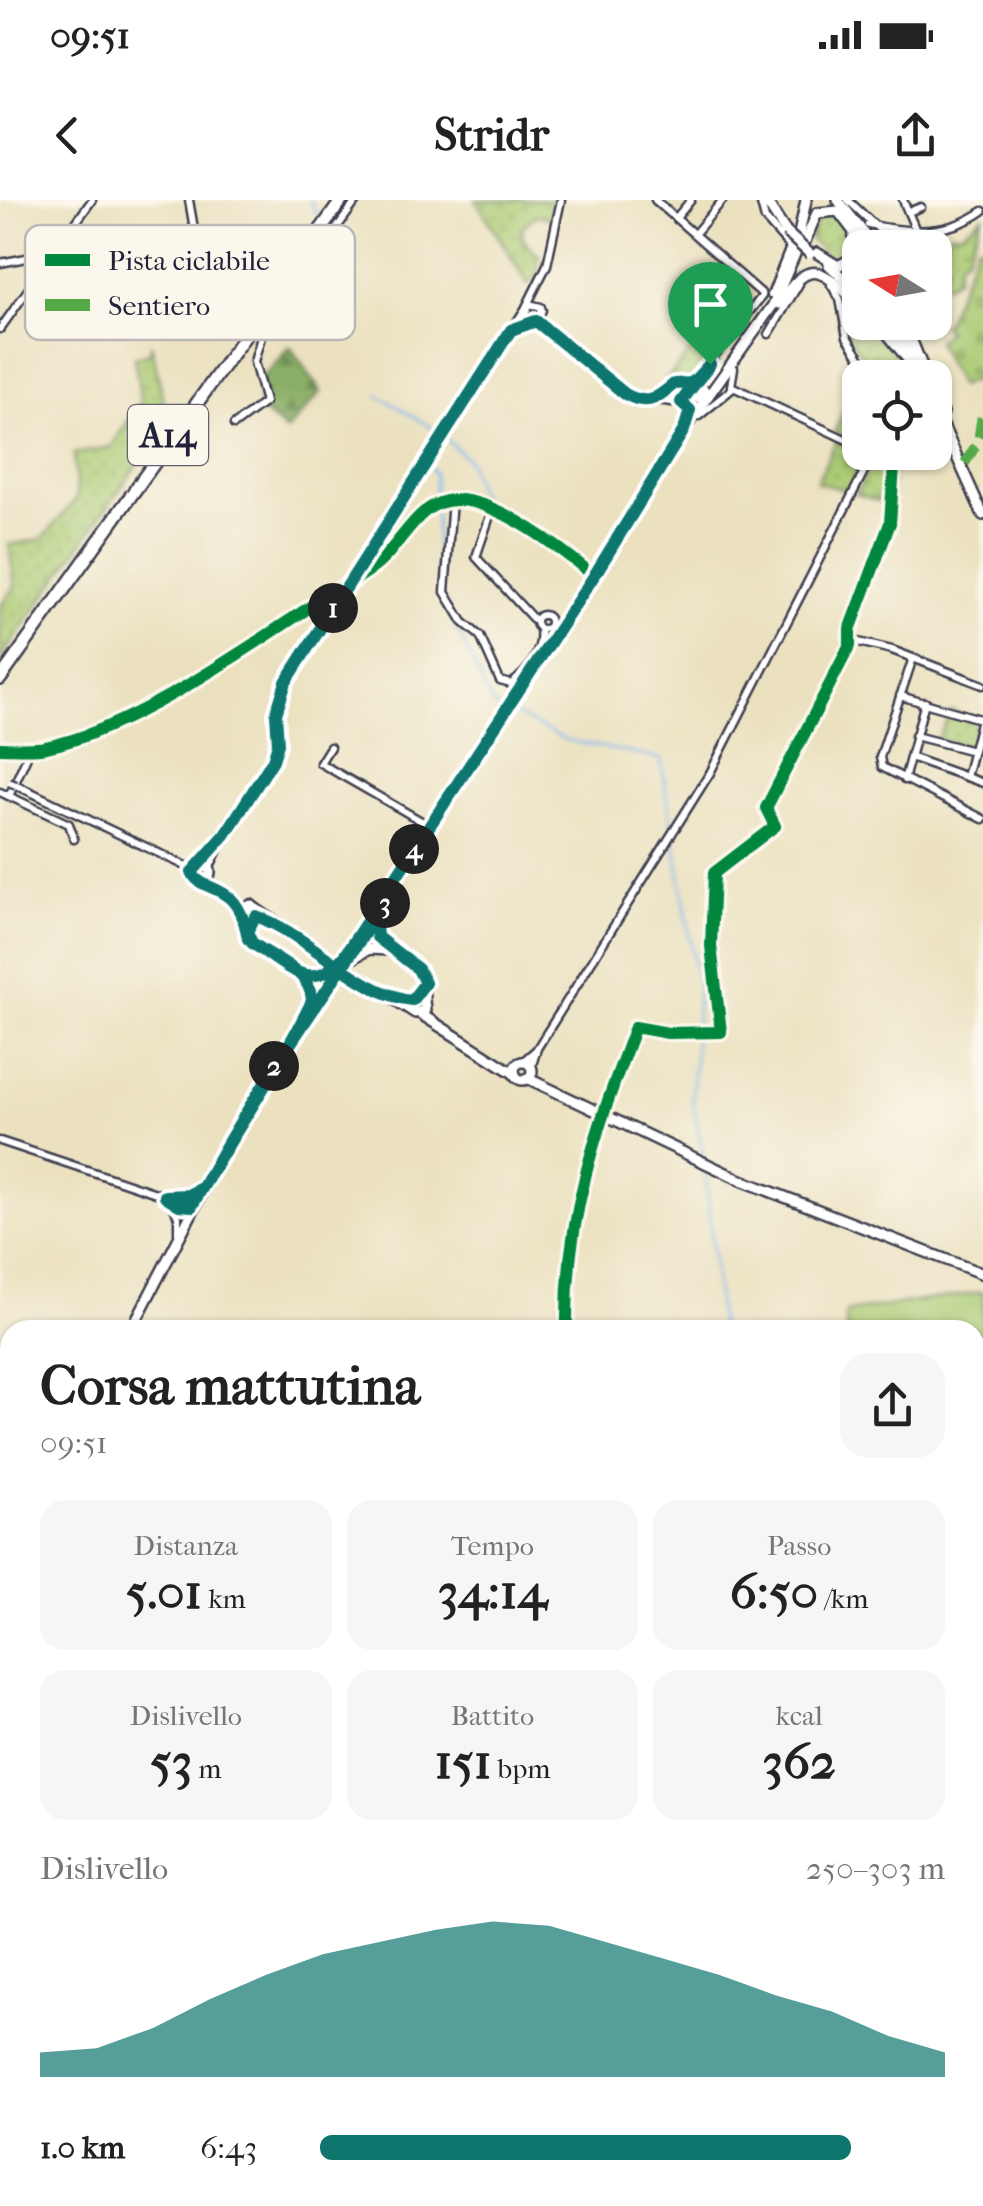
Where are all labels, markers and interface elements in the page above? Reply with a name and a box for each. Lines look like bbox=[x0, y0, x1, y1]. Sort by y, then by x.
text: 09:51 bbox=[50, 13, 130, 58]
icon: back bbox=[40, 108, 95, 163]
icon: share bbox=[888, 108, 943, 163]
text: Stridr bbox=[434, 109, 549, 162]
legend bbox=[25, 225, 355, 340]
north arrow bbox=[842, 230, 952, 340]
map controls bbox=[842, 230, 952, 470]
text: Pista ciclabile bbox=[108, 244, 270, 277]
pin bbox=[668, 262, 753, 365]
icon: arrive bbox=[683, 277, 738, 332]
text: Sentiero bbox=[108, 289, 210, 322]
button: locate bbox=[842, 360, 952, 470]
road number: A14 bbox=[128, 405, 208, 465]
pin: 1 bbox=[308, 583, 358, 633]
text: 1 bbox=[328, 591, 338, 624]
pin: 4 bbox=[389, 824, 439, 874]
text: 4 bbox=[406, 832, 422, 865]
pin: 3 bbox=[360, 878, 410, 928]
text: 3 bbox=[379, 886, 391, 919]
pin: 2 bbox=[249, 1041, 299, 1091]
text: 2 bbox=[267, 1049, 281, 1082]
button: share bbox=[840, 1353, 945, 1458]
text: Corsa mattutina bbox=[40, 1354, 420, 1418]
text: 09:51 bbox=[40, 1424, 107, 1461]
text: Distanza bbox=[134, 1529, 238, 1562]
text: Tempo bbox=[451, 1529, 534, 1562]
text: Passo bbox=[767, 1529, 831, 1562]
text: 5.01 bbox=[126, 1562, 202, 1621]
text: 34:14 bbox=[438, 1562, 547, 1621]
text: 6:50 bbox=[730, 1562, 818, 1621]
text: km bbox=[202, 1582, 246, 1615]
text: /km bbox=[818, 1582, 869, 1615]
text: Dislivello bbox=[130, 1699, 242, 1732]
text: Battito bbox=[451, 1699, 534, 1732]
text: kcal bbox=[776, 1699, 823, 1732]
text: 53 bbox=[150, 1732, 192, 1791]
text: 151 bbox=[434, 1732, 492, 1791]
text: 362 bbox=[763, 1732, 836, 1791]
text: m bbox=[192, 1752, 222, 1785]
text: bpm bbox=[492, 1752, 551, 1785]
text: Dislivello bbox=[40, 1850, 168, 1887]
text: 250–303 m bbox=[806, 1850, 945, 1887]
text: 1.0 km bbox=[40, 2129, 125, 2166]
text: 6:43 bbox=[200, 2129, 257, 2166]

